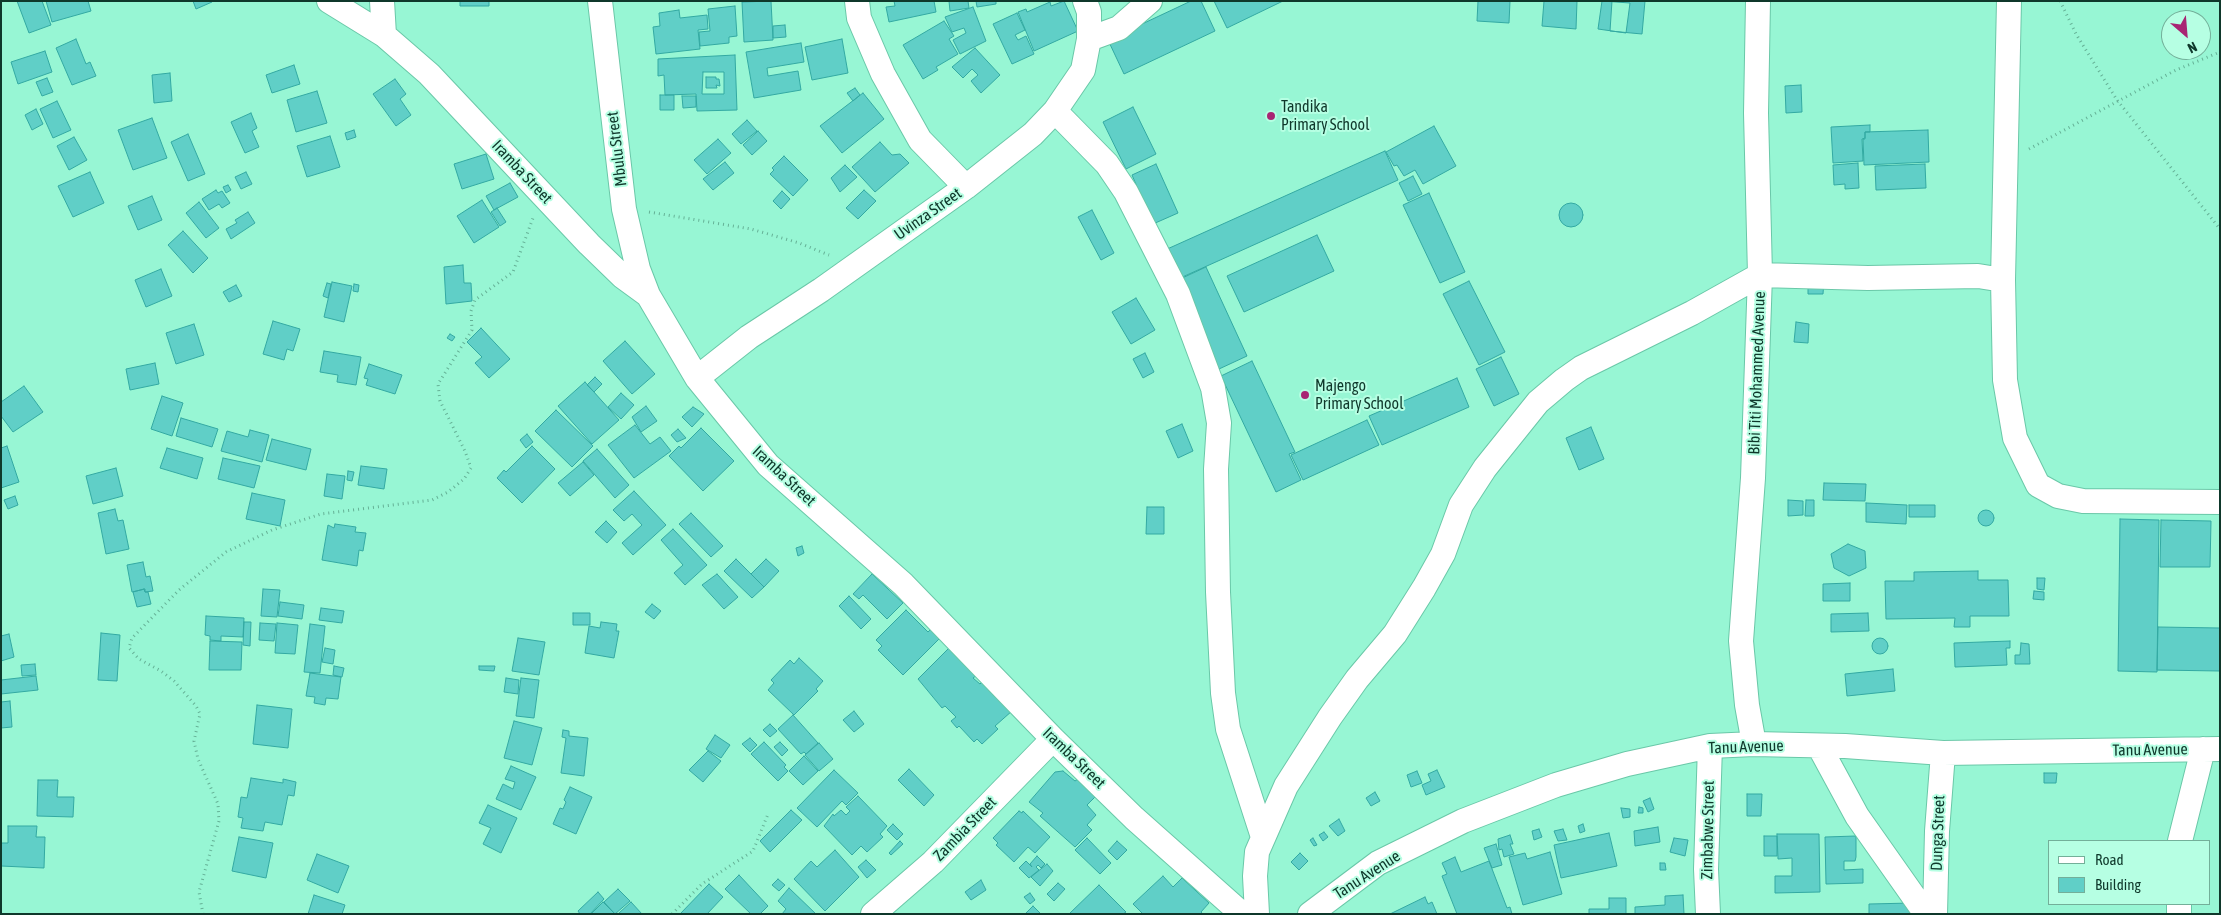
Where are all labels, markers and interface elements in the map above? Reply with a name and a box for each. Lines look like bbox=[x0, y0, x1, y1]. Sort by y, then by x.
north arrow bbox=[2161, 10, 2211, 60]
text: N bbox=[2185, 38, 2200, 56]
place label: Tandika Primary School bbox=[1281, 97, 1369, 135]
street label: Mbulu Street bbox=[603, 110, 631, 188]
marker: Tandika Primary School bbox=[1265, 110, 1277, 122]
street label: Iramba Street bbox=[488, 136, 556, 208]
street label: Uvinza Street bbox=[891, 184, 965, 244]
street label: Bibi Titi Mohammed Avenue bbox=[1745, 291, 1769, 455]
place label: Majengo Primary School bbox=[1315, 376, 1403, 414]
marker: Majengo Primary School bbox=[1299, 389, 1311, 401]
street label: Iramba Street bbox=[748, 442, 820, 510]
street label: Iramba Street bbox=[1039, 723, 1109, 793]
street label: Tanu Avenue bbox=[1708, 736, 1784, 758]
street label: Tanu Avenue bbox=[2112, 740, 2188, 760]
street label: Zimbabwe Street bbox=[1698, 780, 1718, 880]
street label: Zambia Street bbox=[930, 793, 1000, 865]
street label: Dunga Street bbox=[1927, 795, 1949, 871]
legend bbox=[2048, 840, 2211, 905]
street label: Tanu Avenue bbox=[1330, 846, 1404, 904]
text: Road bbox=[2095, 851, 2124, 868]
text: Building bbox=[2095, 876, 2141, 893]

